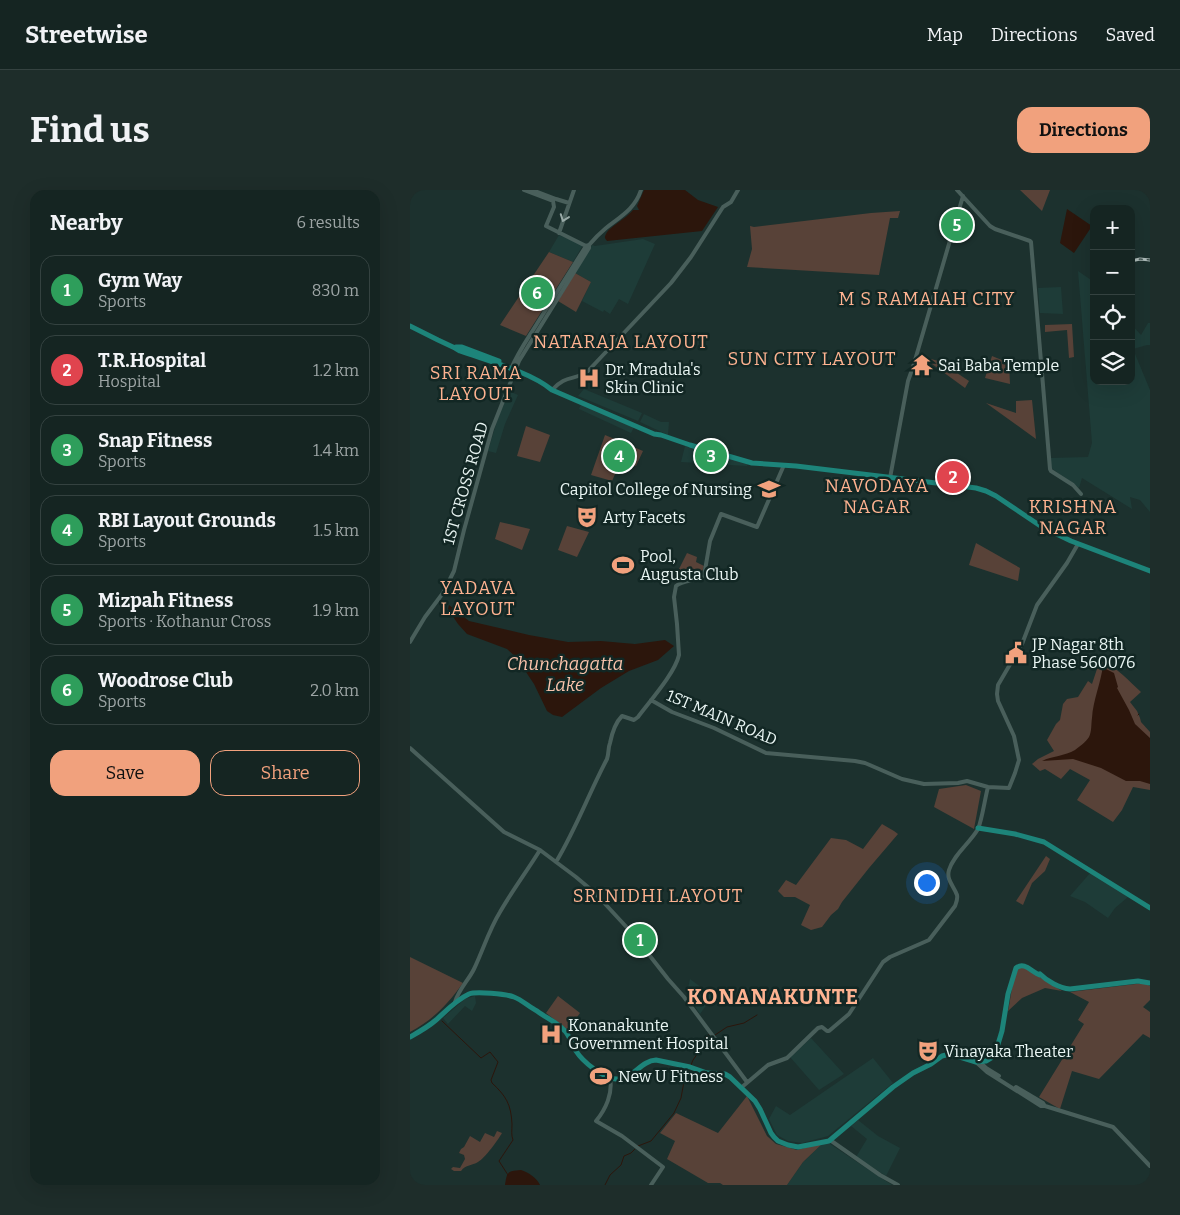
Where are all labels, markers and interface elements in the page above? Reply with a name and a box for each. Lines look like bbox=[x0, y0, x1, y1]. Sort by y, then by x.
text: Streetwise bbox=[25, 21, 148, 49]
text: Map bbox=[927, 24, 963, 46]
text: Directions bbox=[991, 24, 1078, 46]
text: Saved bbox=[1106, 24, 1155, 46]
button: Directions bbox=[1017, 107, 1150, 153]
text: Find us bbox=[30, 109, 150, 151]
map controls bbox=[1090, 205, 1135, 385]
button: + bbox=[1090, 205, 1135, 250]
pin: 5 bbox=[941, 206, 973, 244]
text: Nearby bbox=[50, 210, 123, 236]
text: 6 results bbox=[297, 213, 360, 232]
one-way arrow bbox=[560, 213, 570, 222]
button: − bbox=[1090, 250, 1135, 295]
text: Gym Way bbox=[98, 269, 182, 292]
pin: 6 bbox=[521, 274, 553, 312]
text: 1 bbox=[64, 281, 70, 300]
text: 830 m bbox=[312, 281, 359, 300]
district label: M S RAMAIAH CITY bbox=[839, 288, 1015, 310]
text: Sports bbox=[98, 292, 146, 311]
button: locate bbox=[1090, 295, 1135, 340]
district label: NATARAJA LAYOUT bbox=[533, 331, 709, 353]
button: layers bbox=[1090, 340, 1135, 385]
district label: SUN CITY LAYOUT bbox=[728, 348, 896, 370]
text: T.R.Hospital bbox=[98, 349, 206, 372]
temple icon: Sai Baba Temple bbox=[909, 352, 935, 378]
place label: Sai Baba Temple bbox=[938, 356, 1059, 375]
place label: Dr. Mradula's Skin Clinic bbox=[605, 360, 701, 397]
text: 2 bbox=[62, 361, 72, 380]
text: 1.2 km bbox=[313, 361, 359, 380]
district label: SRI RAMA LAYOUT bbox=[430, 362, 522, 405]
hospital icon: Dr. Mradula's Skin Clinic bbox=[576, 365, 602, 391]
text: Hospital bbox=[98, 372, 161, 391]
street label: 1ST CROSS ROAD bbox=[439, 419, 492, 547]
text: Snap Fitness bbox=[98, 429, 212, 452]
pin: 4 bbox=[603, 437, 635, 475]
pin: 3 bbox=[695, 437, 727, 475]
text: 3 bbox=[62, 441, 72, 460]
text: 1.4 km bbox=[313, 441, 359, 460]
text: Sports bbox=[98, 452, 146, 471]
pin: 2 bbox=[937, 458, 969, 496]
district label: NAVODAYA NAGAR bbox=[825, 475, 929, 518]
school or university icon: Capitol College of Nursing bbox=[756, 476, 782, 502]
place label: Capitol College of Nursing bbox=[560, 480, 752, 499]
district label: KRISHNA NAGAR bbox=[1029, 496, 1117, 539]
theatre icon: Arty Facets bbox=[574, 504, 600, 530]
place label: Arty Facets bbox=[603, 508, 686, 527]
text: RBI Layout Grounds bbox=[98, 509, 276, 532]
text: 4 bbox=[62, 521, 72, 540]
text: 1.5 km bbox=[313, 521, 359, 540]
text: Sports bbox=[98, 532, 146, 551]
place label: Pool, Augusta Club bbox=[640, 547, 739, 584]
sports icon: Pool, Augusta Club bbox=[610, 552, 636, 578]
district label: YADAVA LAYOUT bbox=[440, 577, 516, 620]
text: Mizpah Fitness bbox=[98, 589, 233, 612]
text: 5 bbox=[63, 601, 71, 620]
text: 1.9 km bbox=[313, 601, 359, 620]
text: Sports · Kothanur Cross bbox=[98, 612, 272, 631]
place label: JP Nagar 8th Phase 560076 bbox=[1031, 635, 1135, 672]
public building icon: JP Nagar 8th Phase 560076 bbox=[1003, 640, 1029, 666]
water label: Chunchagatta Lake bbox=[507, 653, 623, 696]
text: Woodrose Club bbox=[98, 669, 233, 692]
text: 6 bbox=[62, 681, 72, 700]
text: 2.0 km bbox=[310, 681, 359, 700]
street label: 1ST MAIN ROAD bbox=[664, 686, 780, 749]
text: Sports bbox=[98, 692, 146, 711]
button: Save bbox=[50, 750, 200, 796]
button: Share bbox=[210, 750, 360, 796]
your location bbox=[914, 870, 940, 896]
district label: SRINIDHI LAYOUT bbox=[573, 885, 743, 907]
pin: 1 bbox=[624, 921, 656, 959]
district label: KONANAKUNTE bbox=[687, 984, 859, 1010]
place label: Konanakunte Government Hospital bbox=[568, 1016, 729, 1053]
hospital icon: Konanakunte Government Hospital bbox=[538, 1021, 564, 1047]
theatre icon: Vinayaka Theater bbox=[915, 1038, 941, 1064]
place label: Vinayaka Theater bbox=[944, 1042, 1073, 1061]
sports icon: New U Fitness bbox=[588, 1063, 614, 1089]
place label: New U Fitness bbox=[618, 1067, 724, 1086]

